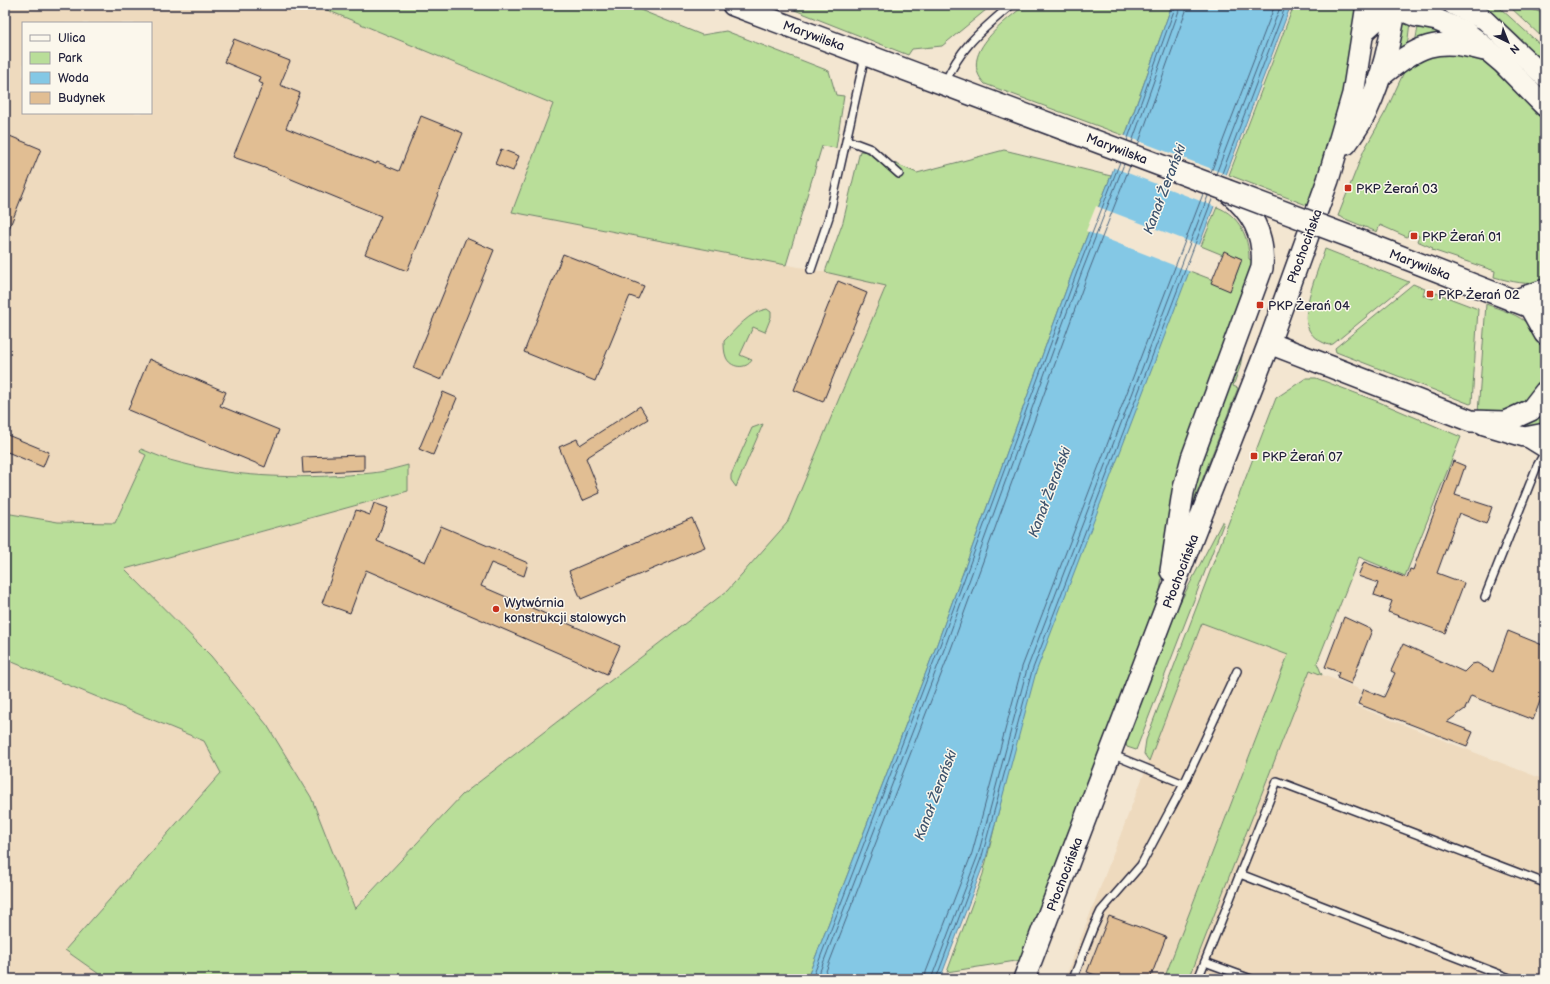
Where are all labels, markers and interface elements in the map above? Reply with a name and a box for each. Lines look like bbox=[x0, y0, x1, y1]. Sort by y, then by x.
street label: Marywilska bbox=[781, 17, 847, 54]
legend bbox=[22, 22, 152, 114]
north arrow bbox=[1488, 22, 1528, 62]
text: Ulica bbox=[58, 31, 86, 46]
text: N bbox=[1507, 41, 1522, 57]
text: Park bbox=[58, 51, 82, 66]
text: Woda bbox=[58, 71, 89, 86]
text: Budynek bbox=[58, 91, 105, 106]
street label: Marywilska bbox=[1084, 130, 1150, 168]
water label: Kanał Żerański bbox=[1139, 141, 1190, 237]
place label: PKP Żerań 03 bbox=[1356, 181, 1438, 197]
marker: PKP Żerań 03 bbox=[1343, 183, 1353, 193]
street label: Płochocińska bbox=[1284, 207, 1326, 286]
place label: PKP Żerań 01 bbox=[1422, 229, 1501, 245]
marker: PKP Żerań 01 bbox=[1409, 231, 1419, 241]
street label: Marywilska bbox=[1387, 246, 1453, 284]
place label: PKP Żerań 02 bbox=[1438, 287, 1520, 303]
marker: PKP Żerań 02 bbox=[1425, 289, 1435, 299]
place label: PKP Żerań 04 bbox=[1268, 298, 1350, 314]
marker: PKP Żerań 04 bbox=[1255, 300, 1265, 310]
water label: Kanał Żerański bbox=[1024, 444, 1075, 540]
place label: PKP Żerań 07 bbox=[1262, 449, 1343, 465]
marker: PKP Żerań 07 bbox=[1249, 451, 1259, 461]
street label: Płochocińska bbox=[1159, 532, 1202, 611]
place label: Wytwórnia konstrukcji stalowych bbox=[504, 595, 626, 626]
marker: Wytwórnia konstrukcji stalowych bbox=[491, 604, 501, 614]
water label: Kanał Żerański bbox=[910, 747, 961, 843]
street label: Płochocińska bbox=[1043, 835, 1086, 914]

